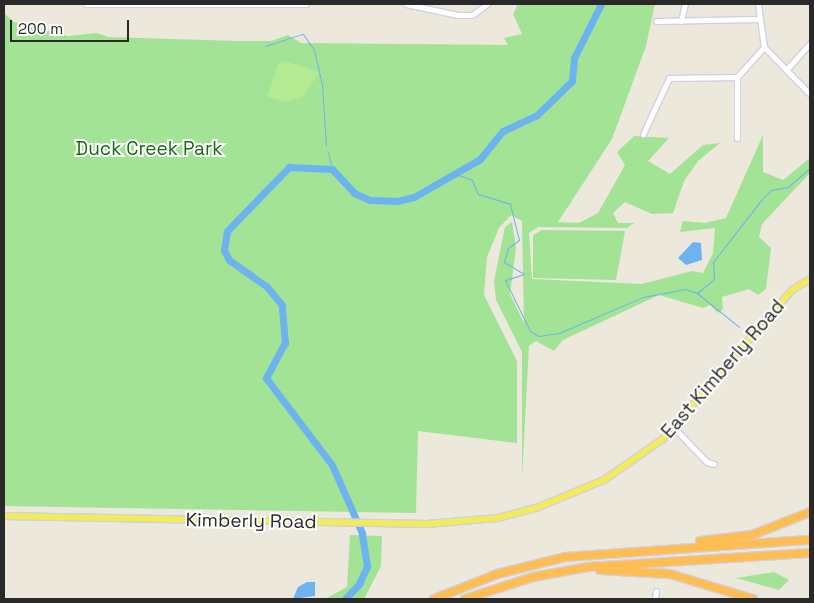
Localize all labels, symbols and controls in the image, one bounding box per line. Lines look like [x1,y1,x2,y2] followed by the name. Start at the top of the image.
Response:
[12,10,131,42] scale bar
[18,19,63,38] text: 200 m
[76,138,222,160] park label: Duck Creek Park
[657,295,789,443] street label: East Kimberly Road
[185,508,317,534] street label: Kimberly Road

